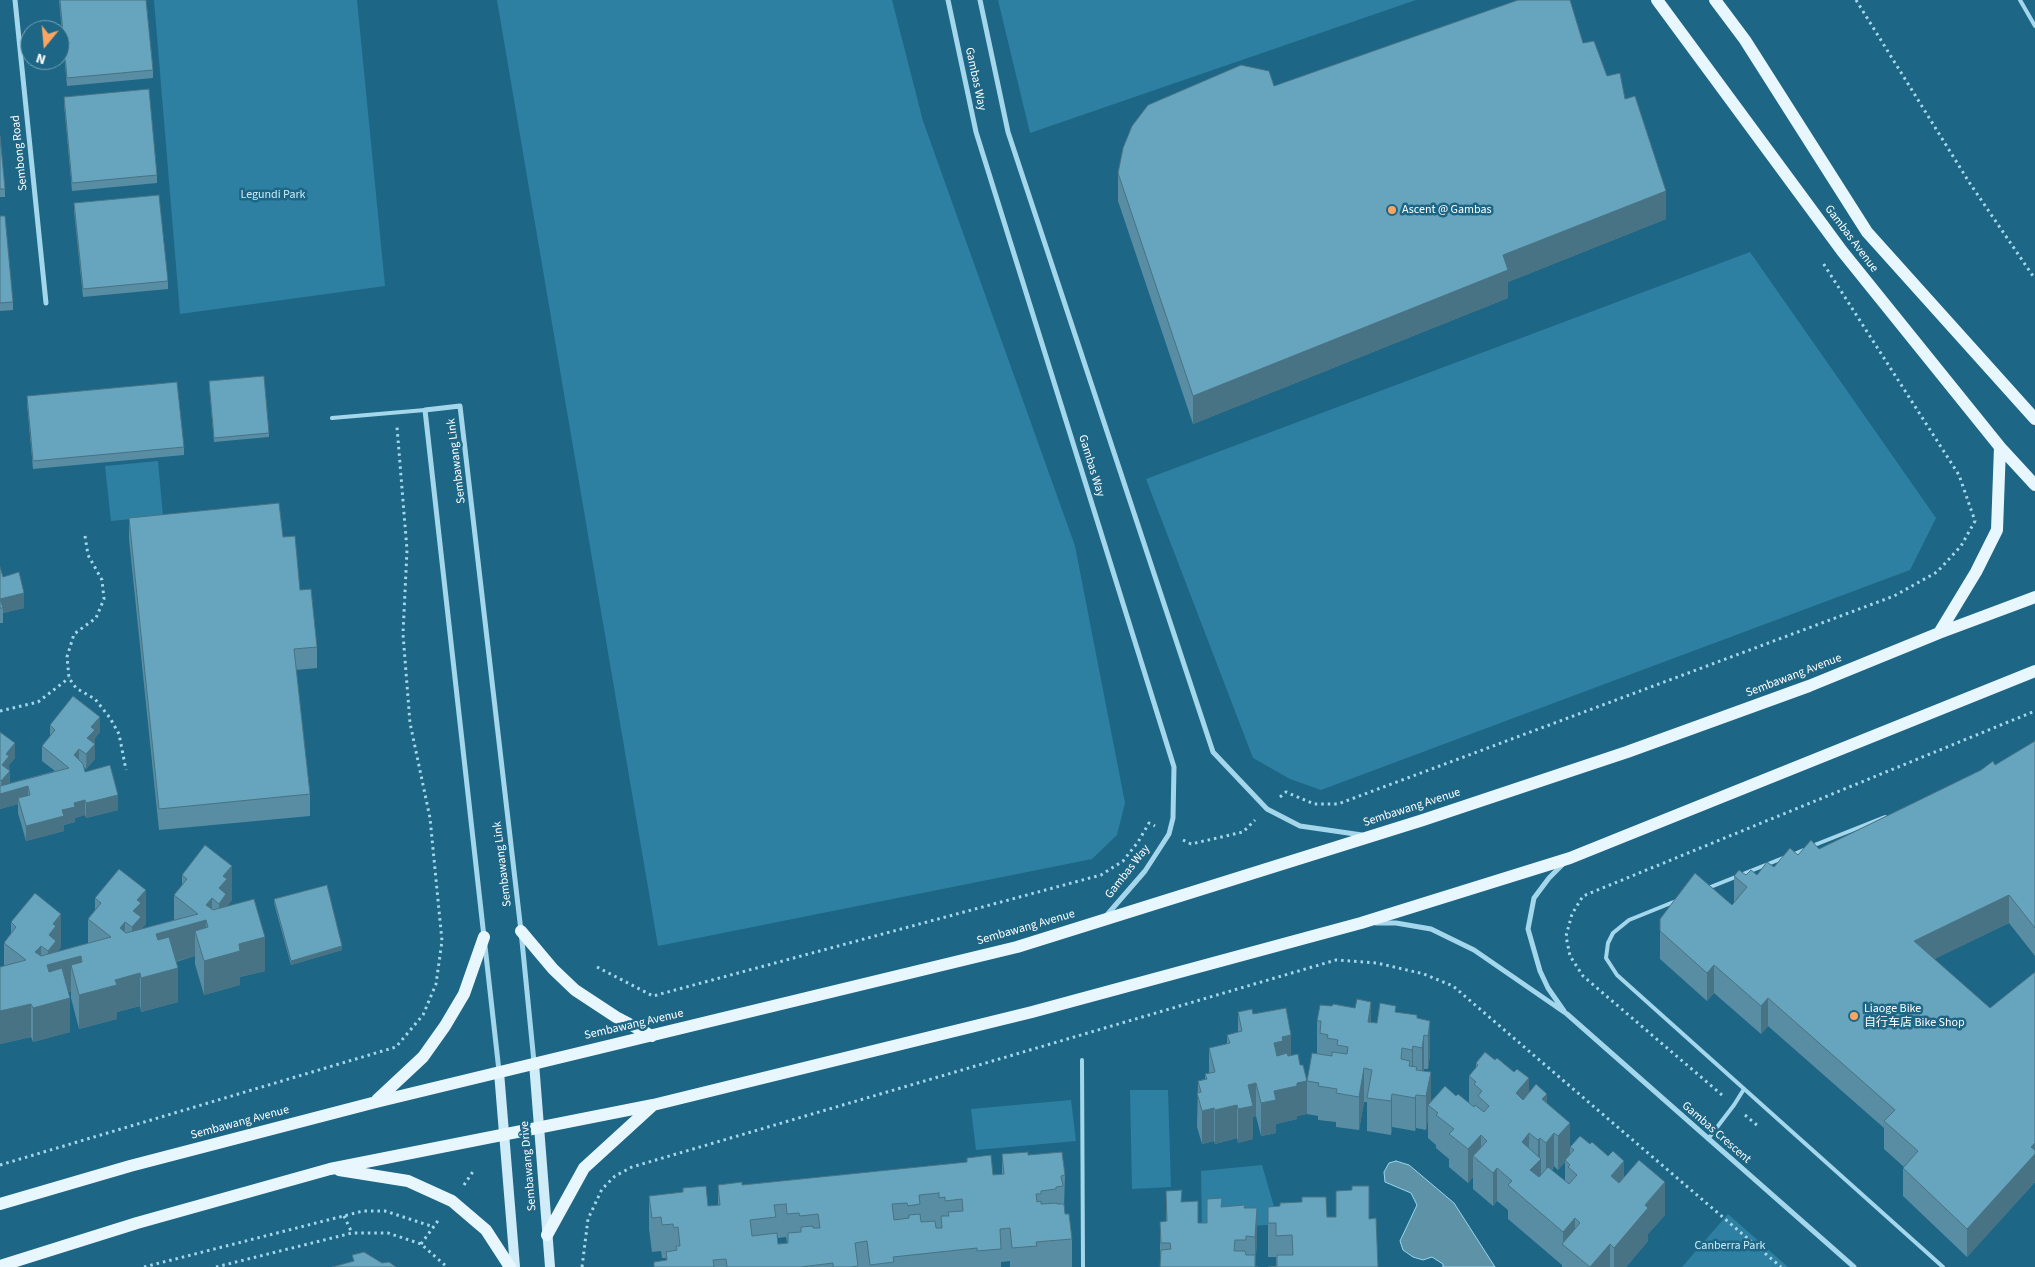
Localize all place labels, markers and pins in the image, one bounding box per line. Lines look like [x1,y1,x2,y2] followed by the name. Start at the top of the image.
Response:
[1402,203,1492,217] place label: Ascent @ Gambas
[1386,204,1398,216] marker: Ascent @ Gambas
[1864,1002,1965,1030] place label: Liaoge Bike 自行车店 Bike Shop
[1848,1010,1860,1022] marker: Liaoge Bike 自行车店 Bike Shop

